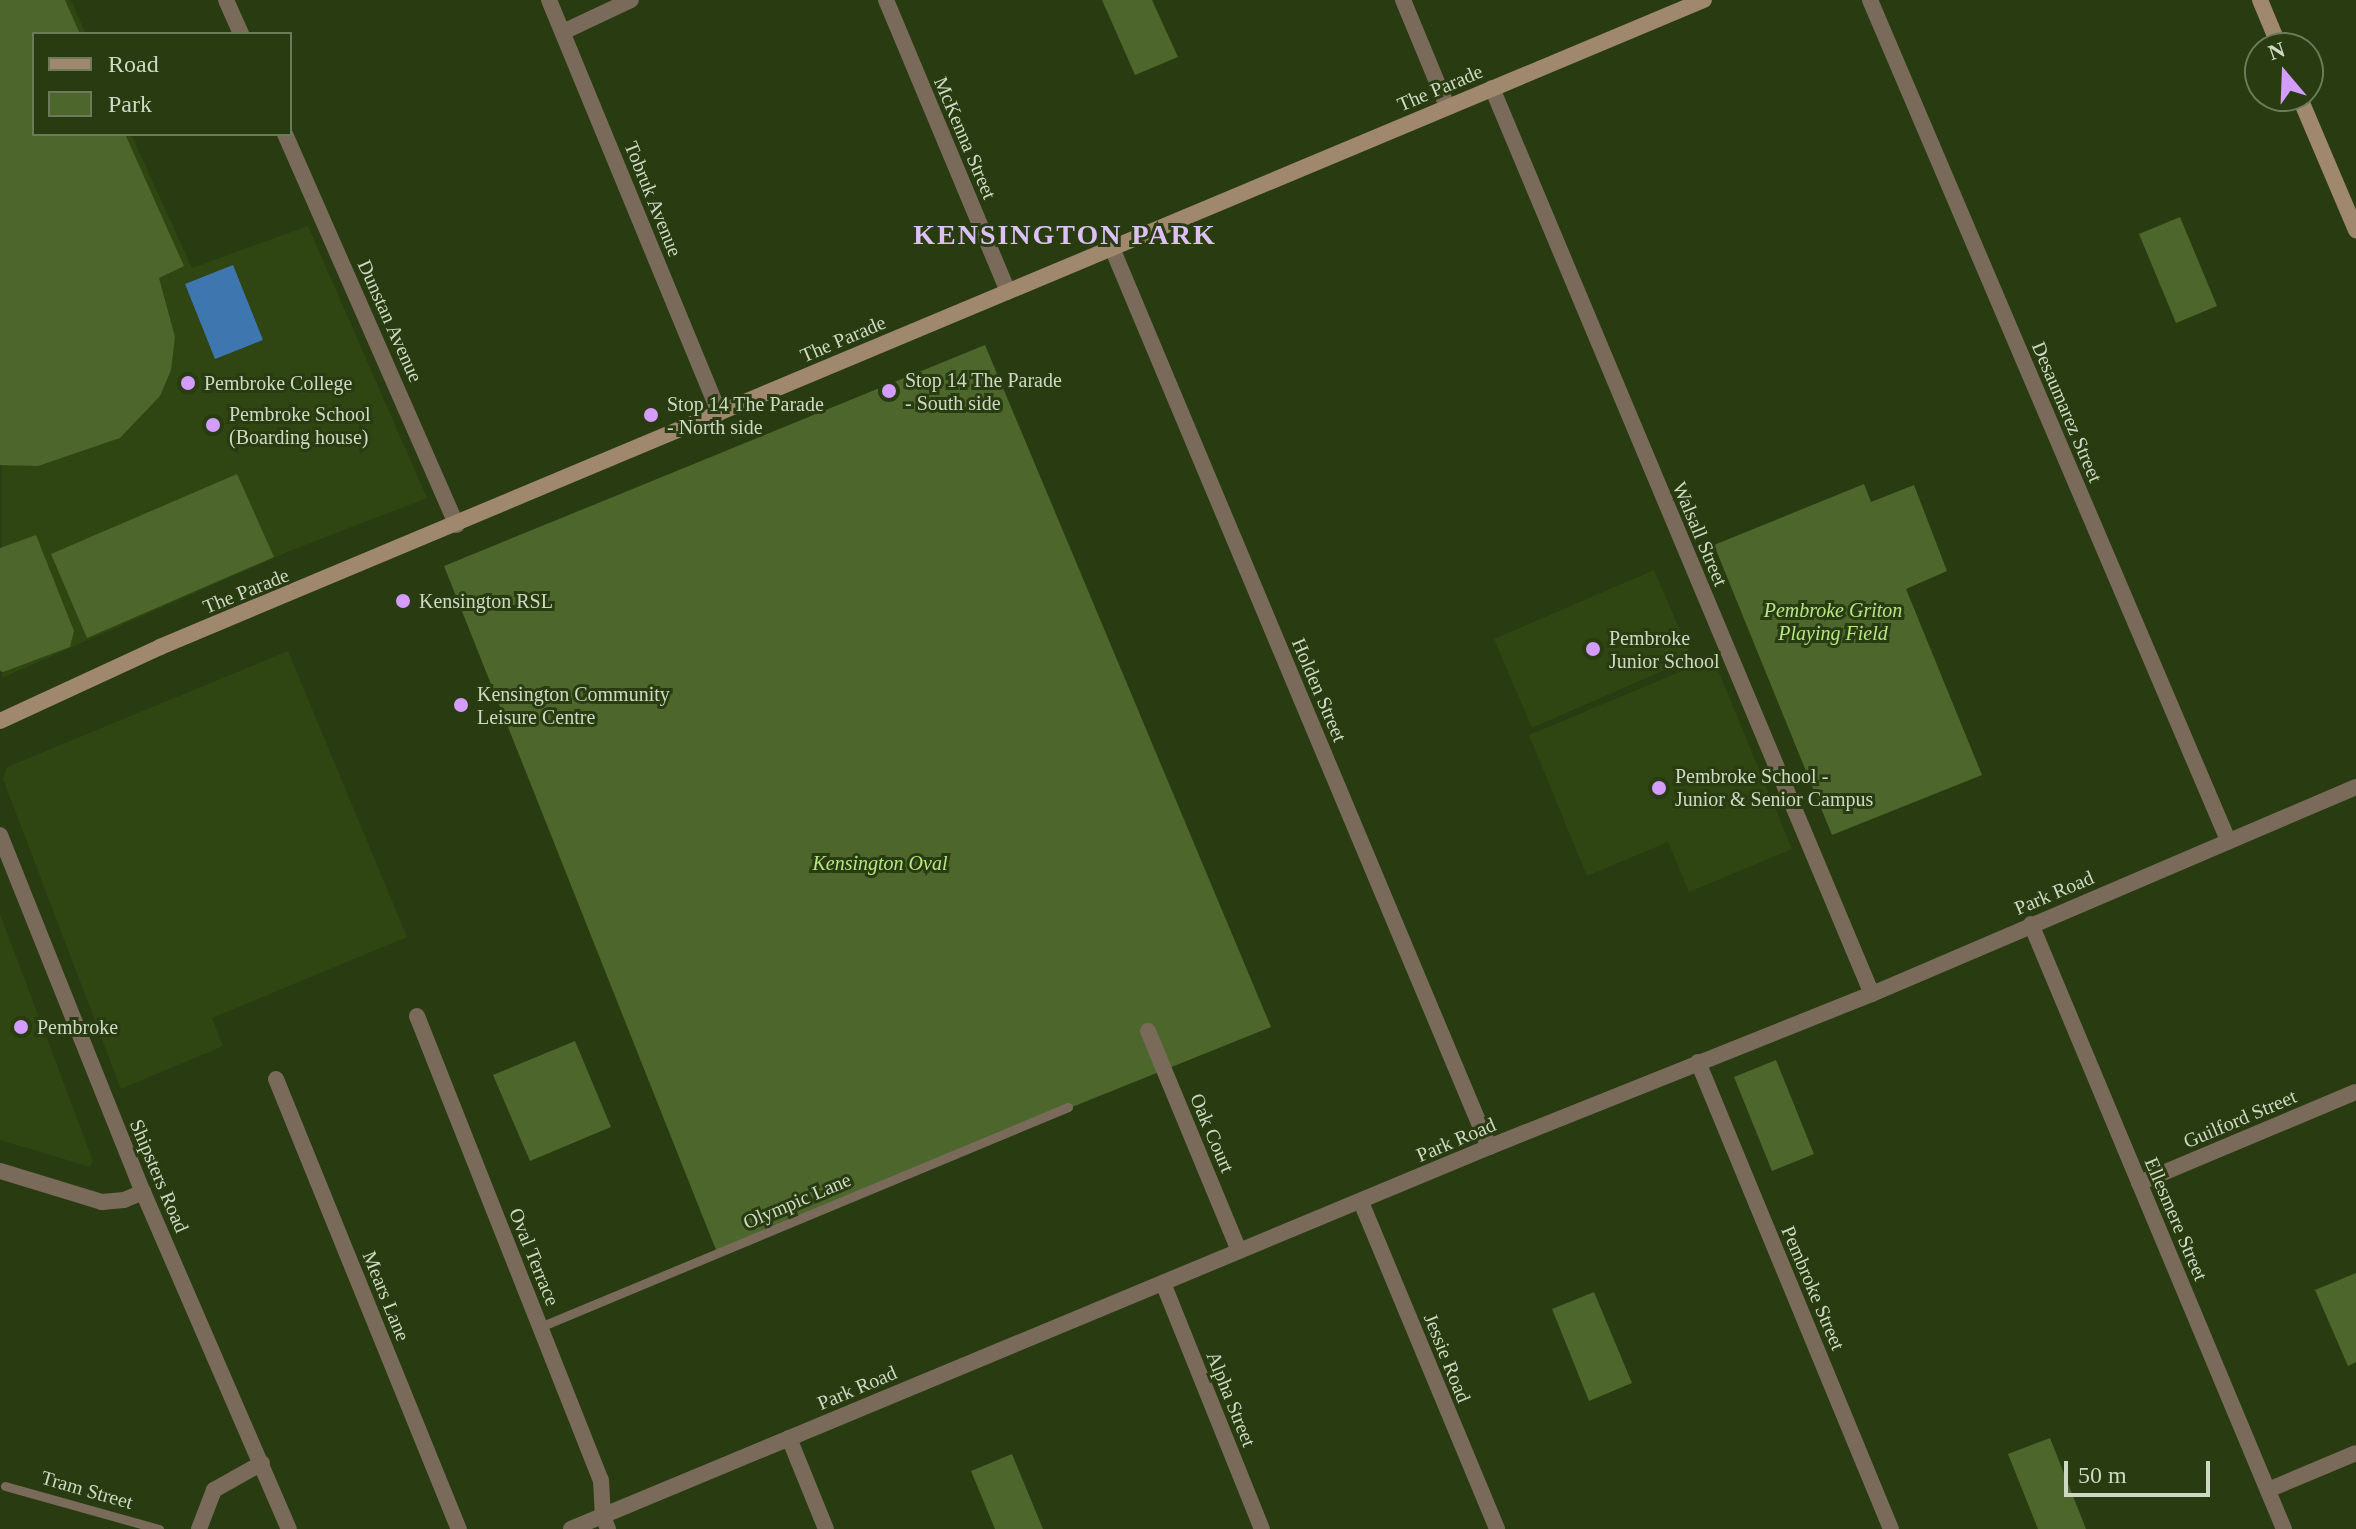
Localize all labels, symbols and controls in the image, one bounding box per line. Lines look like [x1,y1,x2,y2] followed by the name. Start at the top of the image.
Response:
[32,32,292,136] legend
[2244,32,2324,112] north arrow
[2265,36,2288,65] text: N
[108,51,159,77] text: Road
[1394,59,1486,117] street label: The Parade
[928,73,1002,203] street label: McKenna Street
[108,91,152,117] text: Park
[619,137,687,261] street label: Tobruk Avenue
[913,218,1217,252] district label: KENSINGTON PARK
[352,256,428,386] street label: Dunstan Avenue
[797,310,889,368] street label: The Parade
[2027,338,2107,486] street label: Desaumarez Street
[905,368,1062,415] place label: Stop 14 The Parade - South side
[204,371,352,395] place label: Pembroke College
[179,374,197,392] marker: Pembroke College
[880,382,898,400] marker: Stop 14 The Parade - South side
[667,392,824,439] place label: Stop 14 The Parade - North side
[229,402,371,449] place label: Pembroke School (Boarding house)
[642,406,660,424] marker: Stop 14 The Parade - North side
[204,416,222,434] marker: Pembroke School (Boarding house)
[1667,478,1733,590] street label: Walsall Street
[200,563,292,619] street label: The Parade
[419,589,553,613] place label: Kensington RSL
[394,592,412,610] marker: Kensington RSL
[1764,599,1902,646] park label: Pembroke Griton Playing Field
[1609,626,1720,673] place label: Pembroke Junior School
[1286,634,1352,746] street label: Holden Street
[1584,640,1602,658] marker: Pembroke Junior School
[477,682,670,729] place label: Kensington Community Leisure Centre
[452,696,470,714] marker: Kensington Community Leisure Centre
[1675,764,1873,811] place label: Pembroke School - Junior & Senior Campus
[1650,779,1668,797] marker: Pembroke School - Junior & Senior Campus
[813,851,947,875] park label: Kensington Oval
[2011,866,2097,920] street label: Park Road
[37,1015,118,1039] place label: Pembroke
[12,1018,30,1036] marker: Pembroke
[2180,1084,2300,1154] street label: Guilford Street
[1185,1090,1239,1176] street label: Oak Court
[1413,1113,1499,1167] street label: Park Road
[124,1116,194,1236] street label: Shipsters Road
[2139,1154,2213,1284] street label: Ellesmere Street
[739,1167,855,1235] street label: Olympic Lane
[503,1205,565,1309] street label: Oval Terrace
[1776,1222,1850,1354] street label: Pembroke Street
[357,1247,415,1345] street label: Mears Lane
[1418,1310,1476,1406] street label: Jessie Road
[1201,1348,1261,1450] street label: Alpha Street
[814,1361,900,1415] street label: Park Road
[2068,1445,2214,1495] scale bar
[2078,1462,2127,1488] text: 50 m
[38,1465,136,1515] street label: Tram Street

